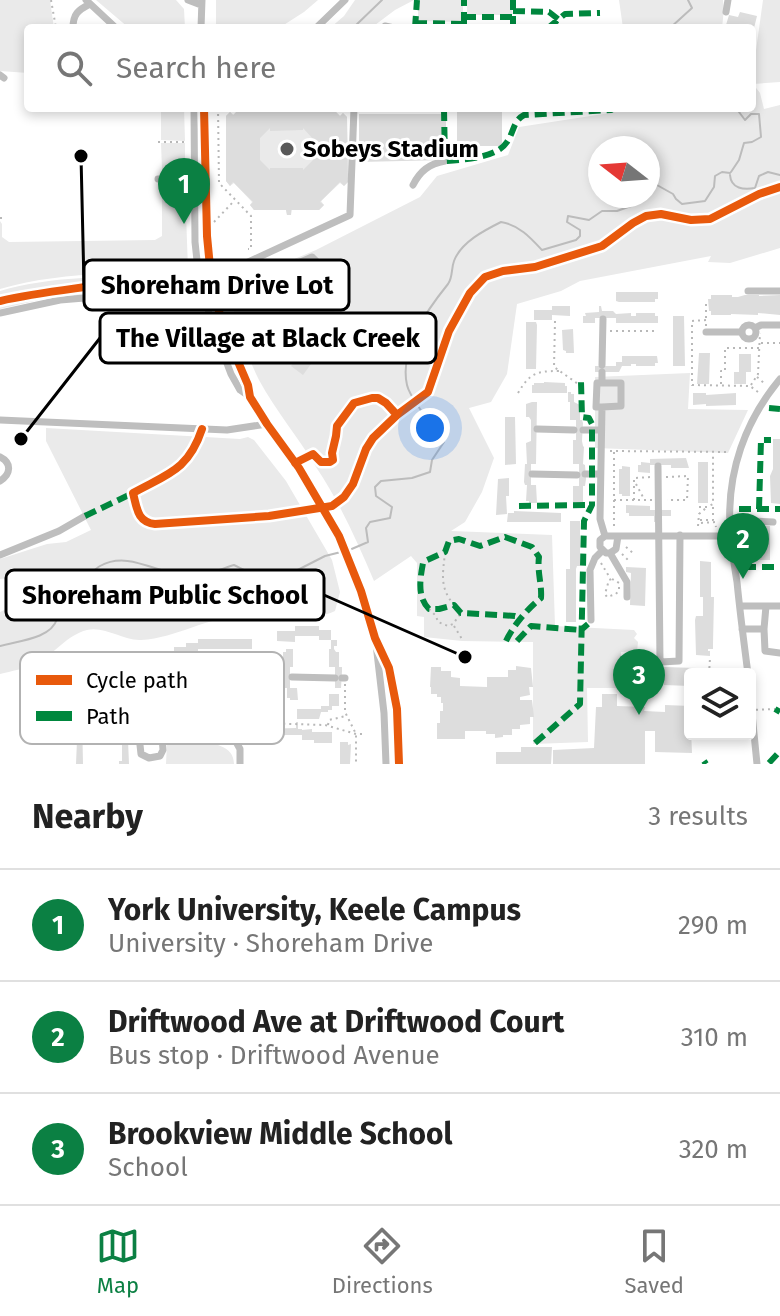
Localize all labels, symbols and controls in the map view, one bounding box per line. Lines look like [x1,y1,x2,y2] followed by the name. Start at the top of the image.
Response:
[24,24,756,112] search box
[52,46,96,90] icon: search
[116,50,276,86] text: Search here
[303,135,479,163] place label: Sobeys Stadium
[588,136,660,208] north arrow
[278,140,296,158] marker: Sobeys Stadium
[158,158,210,224] pin: 1
[84,260,349,310] callout: Shoreham Drive Lot
[101,270,334,301] text: Shoreham Drive Lot
[100,313,436,363] callout: The Village at Black Creek
[116,323,421,354] text: The Village at Black Creek
[410,408,450,448] your location
[717,513,769,579] pin: 2
[6,570,324,620] callout: Shoreham Public School
[22,580,308,611] text: Shoreham Public School
[613,649,665,715] pin: 3
[20,652,284,744] legend
[86,667,188,694] text: Cycle path
[684,668,756,740] map controls
[684,668,756,740] button: layers
[86,703,130,730] text: Path
[32,796,143,837] text: Nearby
[648,801,748,832] text: 3 results
[108,892,521,928] text: York University, Keele Campus
[52,910,64,941] text: 1
[678,910,748,941] text: 290 m
[108,928,433,959] text: University · Shoreham Drive
[108,1004,564,1040] text: Driftwood Ave at Driftwood Court
[51,1022,65,1053] text: 2
[681,1022,748,1053] text: 310 m
[108,1040,440,1071] text: Bus stop · Driftwood Avenue
[108,1116,453,1152] text: Brookview Middle School
[51,1134,65,1165] text: 3
[679,1134,748,1165] text: 320 m
[108,1152,188,1183] text: School
[96,1224,140,1299] tab: Map
[332,1224,433,1299] tab: Directions
[625,1224,684,1299] tab: Saved

